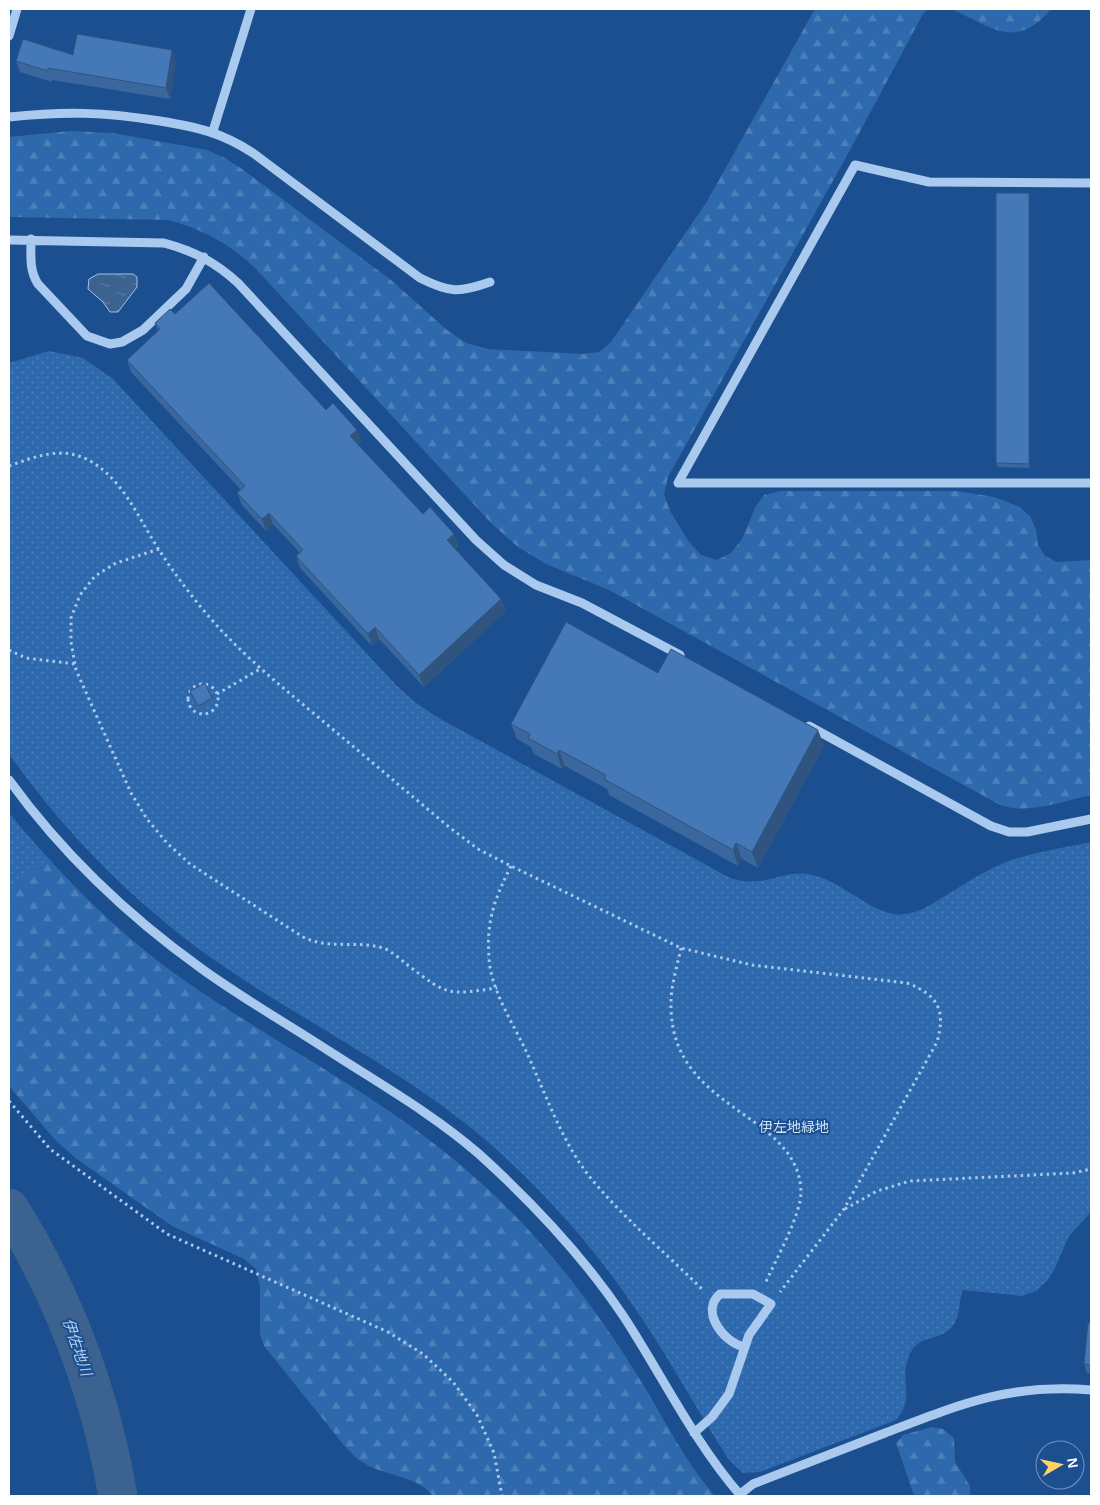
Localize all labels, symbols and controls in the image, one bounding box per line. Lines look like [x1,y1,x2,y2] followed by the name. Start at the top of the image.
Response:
[759,1119,829,1135] park label: 伊左地緑地
[60,1316,96,1380] water label: 伊佐地川
[1035,1440,1085,1490] north arrow
[1064,1457,1082,1469] text: N

